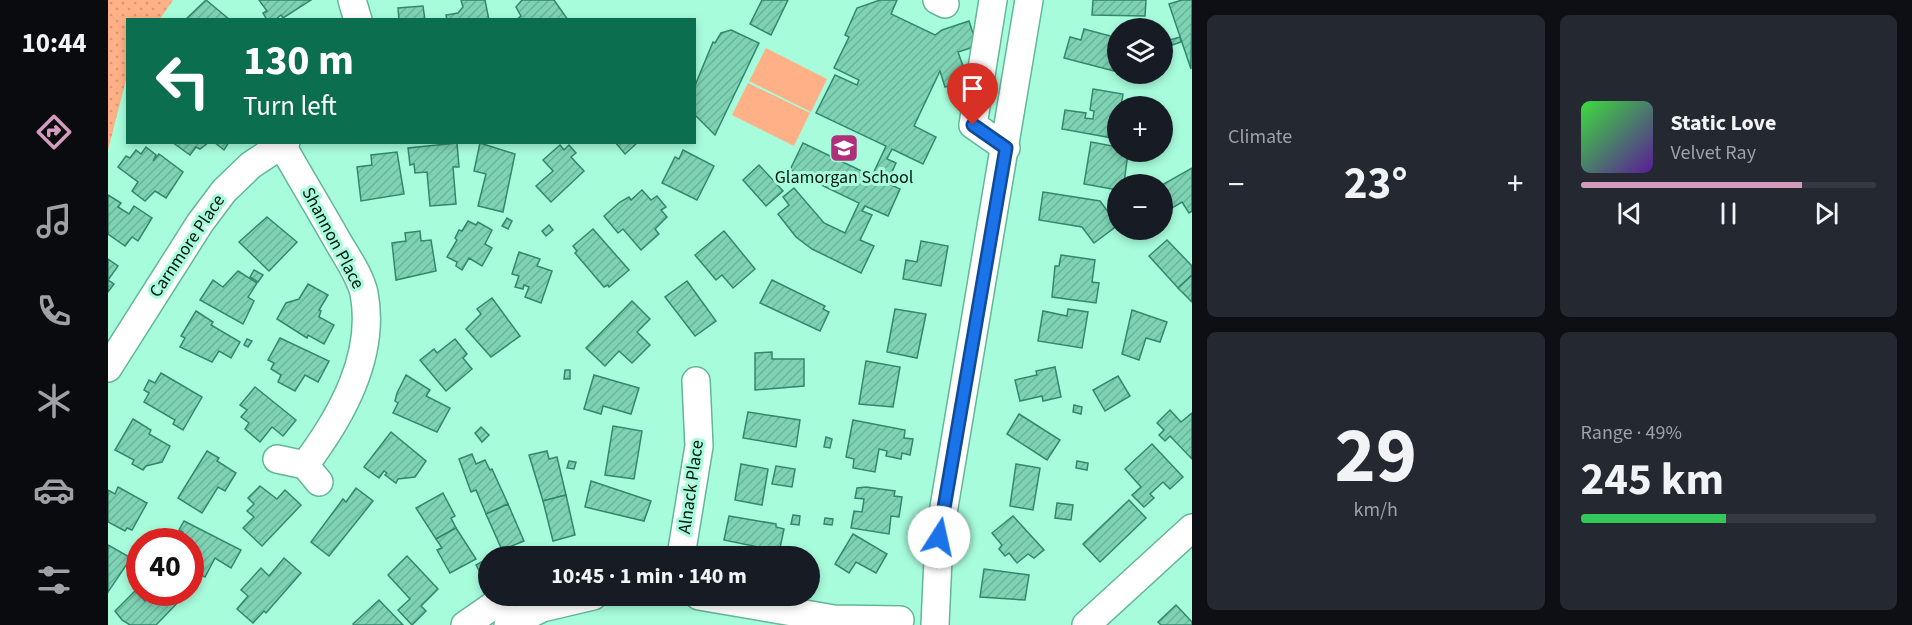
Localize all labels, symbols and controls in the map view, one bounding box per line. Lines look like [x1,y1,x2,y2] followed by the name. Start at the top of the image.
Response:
[1107,18,1173,240] map controls
[1107,18,1173,84] button: layers
[21,24,87,63] text: 10:44
[243,31,354,91] text: 130 m
[144,42,222,120] icon: left
[947,63,998,125] pin
[956,72,989,105] icon: arrive
[243,87,337,126] text: Turn left
[1107,96,1173,162] button: +
[1671,107,1776,139] text: Static Love
[33,111,75,153] icon: directions
[1228,123,1292,151] text: Climate
[828,132,860,164] school or university icon: Glamorgan School
[1671,139,1756,167] text: Velvet Ray
[1344,152,1408,216] text: 23°
[1228,161,1244,208] text: −
[1507,161,1523,208] text: +
[775,165,913,190] place label: Glamorgan School
[1107,174,1173,240] button: −
[296,183,370,293] street label: Shannon Place
[143,189,231,302] street label: Carnmore Place
[1613,197,1646,230] icon: previous
[1712,197,1745,230] icon: pause
[1810,197,1843,230] icon: next
[33,200,75,242] icon: music
[33,290,75,332] icon: phone
[33,380,75,422] icon: climate
[1335,401,1417,512] text: 29
[1581,419,1682,447] text: Range · 49%
[672,438,710,536] street label: Alnack Place
[1581,448,1724,512] text: 245 km
[33,469,75,511] icon: car
[1354,496,1398,524] text: km/h
[907,505,971,569] position arrow
[126,528,204,606] speed limit sign: 40
[33,559,75,601] icon: filters
[551,560,747,592] text: 10:45 · 1 min · 140 m

